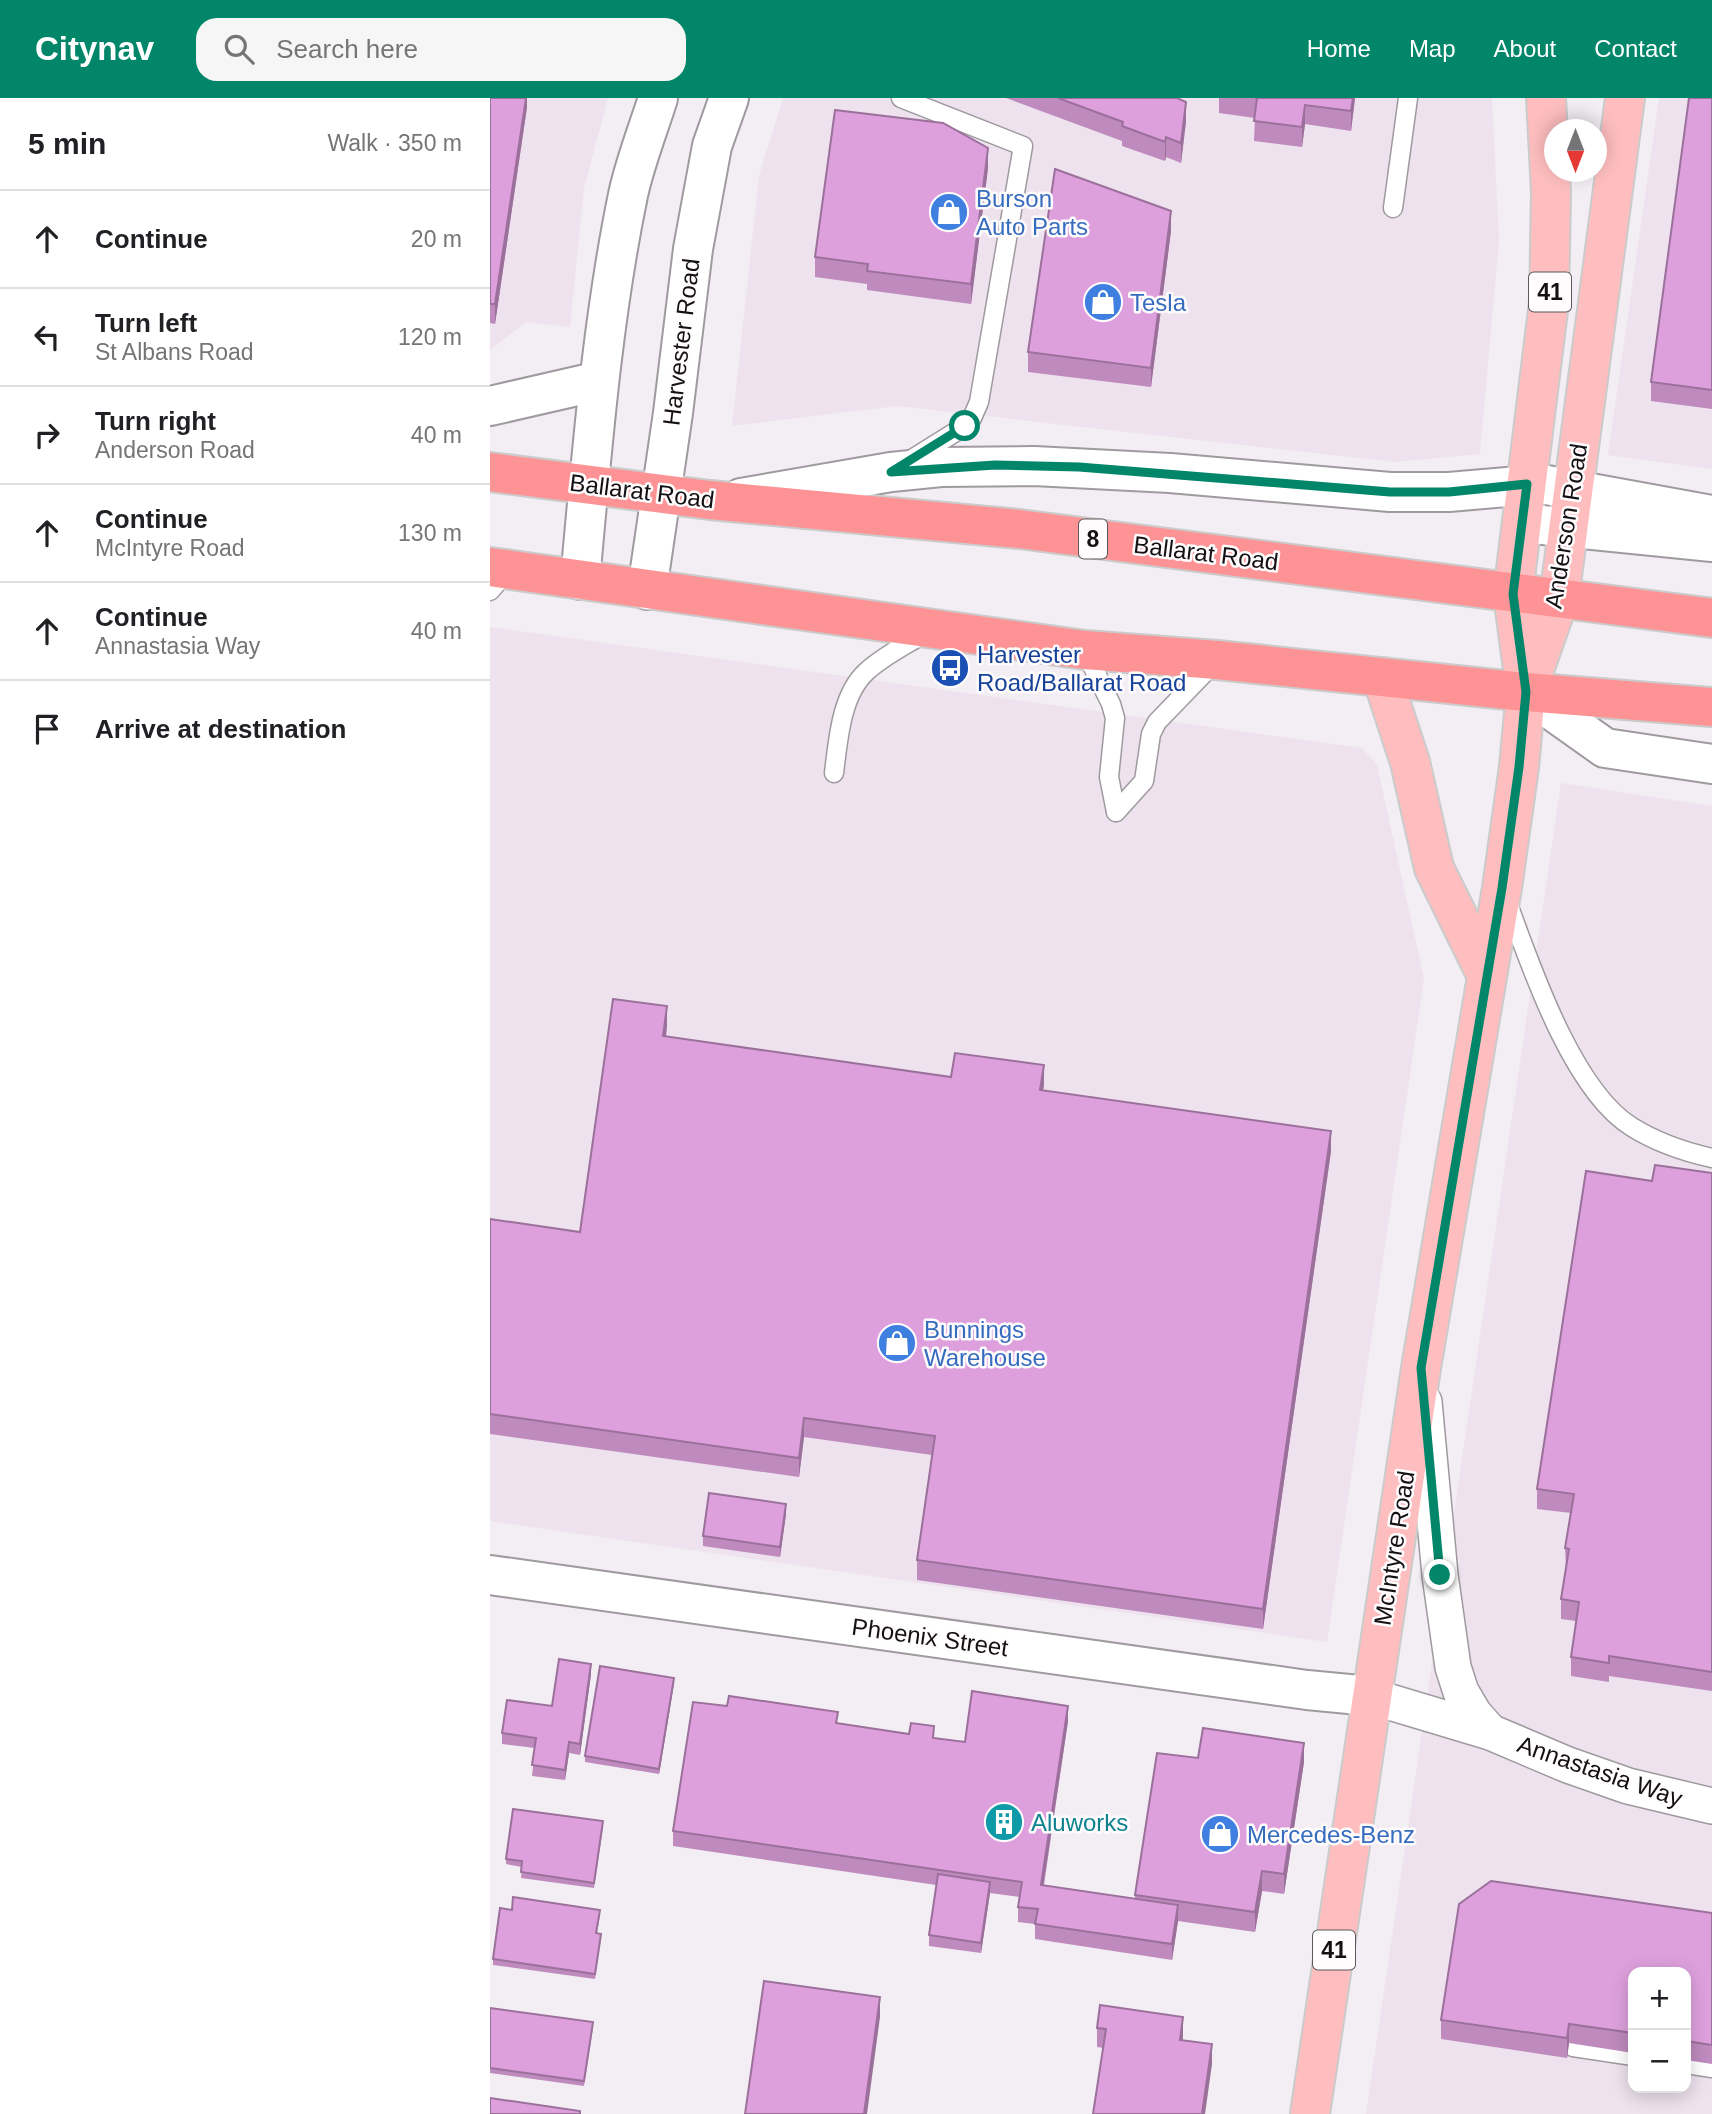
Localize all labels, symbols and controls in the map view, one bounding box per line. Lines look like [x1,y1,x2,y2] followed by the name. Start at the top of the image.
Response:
[196,18,686,81] search box
[35,30,154,67] text: Citynav
[220,30,258,68] icon: search
[276,34,418,64] text: Search here
[1307,35,1371,62] text: Home
[1409,35,1456,62] text: Map
[1494,35,1556,62] text: About
[1594,35,1677,62] text: Contact
[1544,119,1607,182] north arrow
[28,127,106,160] text: 5 min
[327,130,462,156] text: Walk · 350 m
[976,185,1088,240] place label: Burson Auto Parts
[928,191,970,233] shop icon: Burson Auto Parts
[28,220,66,258] icon: ahead
[95,224,208,254] text: Continue
[411,226,462,252] text: 20 m
[657,257,705,427] street label: Harvester Road
[1529,272,1571,312] road number: 41
[1082,281,1124,323] shop icon: Tesla
[1130,289,1187,316] place label: Tesla
[95,308,197,338] text: Turn left
[28,318,66,356] icon: left
[398,324,462,350] text: 120 m
[95,339,254,365] text: St Albans Road
[95,406,216,436] text: Turn right
[949,410,980,441] route start
[28,416,66,454] icon: right
[411,422,462,448] text: 40 m
[95,437,255,463] text: Anderson Road
[1540,442,1592,610] street label: Anderson Road
[568,469,716,513] street label: Ballarat Road
[95,504,208,534] text: Continue
[28,514,66,552] icon: ahead
[398,520,462,546] text: 130 m
[1079,520,1107,559] road number: 8
[1132,531,1280,575] street label: Ballarat Road
[95,535,245,561] text: McIntyre Road
[95,602,208,632] text: Continue
[28,612,66,650] icon: ahead
[411,618,462,644] text: 40 m
[95,633,260,659] text: Annastasia Way
[977,641,1186,696] place label: Harvester Road/Ballarat Road
[929,647,971,689] bus stop icon: Harvester Road/Ballarat Road
[28,710,66,748] icon: arrive
[95,714,346,744] text: Arrive at destination
[924,1316,1046,1371] place label: Bunnings Warehouse
[876,1322,918,1364] shop icon: Bunnings Warehouse
[1368,1469,1420,1627] street label: McIntyre Road
[1424,1559,1455,1590] route end
[850,1613,1010,1661] street label: Phoenix Street
[1514,1730,1686,1812] street label: Annastasia Way
[983,1801,1025,1843] building icon: Aluworks
[1031,1809,1128,1836] place label: Aluworks
[1199,1813,1241,1855] shop icon: Mercedes-Benz
[1247,1821,1415,1848] place label: Mercedes-Benz
[1313,1930,1355,1969] road number: 41
[1628,1967,1691,2093] map controls
[1628,1967,1691,2030] button: +
[1628,2030,1691,2093] button: −

